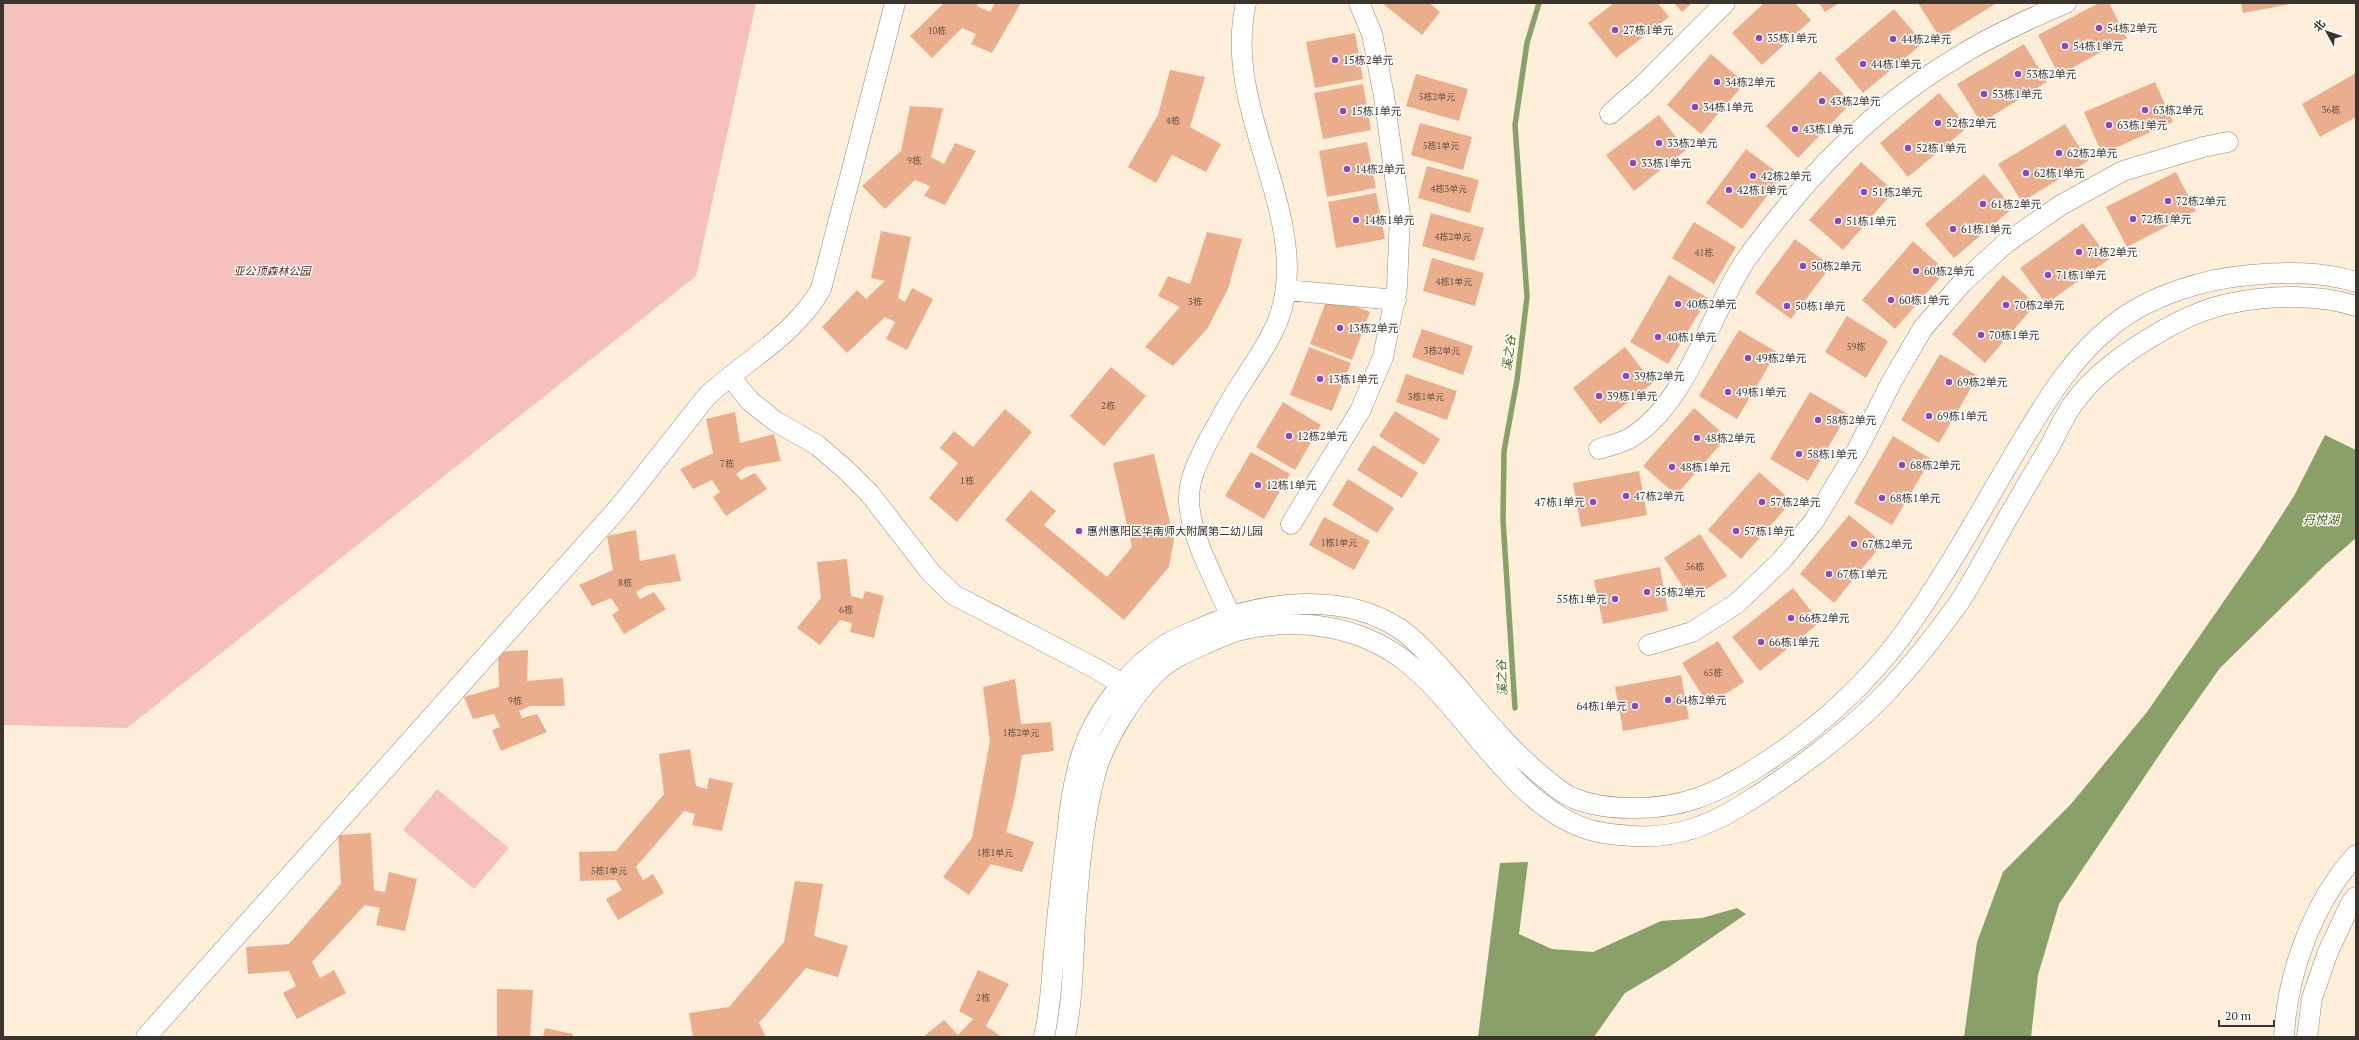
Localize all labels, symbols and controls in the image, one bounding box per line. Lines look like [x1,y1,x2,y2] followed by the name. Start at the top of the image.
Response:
[2307,12,2347,52] north arrow
[2310,17,2328,34] text: 北
[2107,21,2158,35] place label: 54栋2单元
[1623,23,1674,37] place label: 27栋1单元
[2094,23,2104,33] marker: 54栋2单元
[928,25,946,37] house number: 10栋
[1610,25,1620,35] marker: 27栋1单元
[1767,31,1818,45] place label: 35栋1单元
[1901,32,1952,46] place label: 44栋2单元
[1754,33,1764,43] marker: 35栋1单元
[1888,34,1898,44] marker: 44栋2单元
[2073,39,2124,53] place label: 54栋1单元
[2060,41,2070,51] marker: 54栋1单元
[1343,53,1394,67] place label: 15栋2单元
[1330,55,1340,65] marker: 15栋2单元
[1871,57,1922,71] place label: 44栋1单元
[1858,59,1868,69] marker: 44栋1单元
[2026,67,2077,81] place label: 53栋2单元
[2013,69,2023,79] marker: 53栋2单元
[1725,75,1776,89] place label: 34栋2单元
[1712,77,1722,87] marker: 34栋2单元
[1992,87,2043,101] place label: 53栋1单元
[1979,89,1989,99] marker: 53栋1单元
[1419,91,1455,103] house number: 5栋2单元
[1830,94,1881,108] place label: 43栋2单元
[1817,96,1827,106] marker: 43栋2单元
[1703,100,1754,114] place label: 34栋1单元
[1690,102,1700,112] marker: 34栋1单元
[2153,103,2204,117] place label: 63栋2单元
[1351,104,1402,118] place label: 15栋1单元
[2322,104,2340,116] house number: 36栋
[2140,105,2150,115] marker: 63栋2单元
[1338,106,1348,116] marker: 15栋1单元
[1166,115,1180,127] house number: 4栋
[1946,116,1997,130] place label: 52栋2单元
[1933,118,1943,128] marker: 52栋2单元
[2117,118,2168,132] place label: 63栋1单元
[2104,120,2114,130] marker: 63栋1单元
[1803,122,1854,136] place label: 43栋1单元
[1790,124,1800,134] marker: 43栋1单元
[1667,136,1718,150] place label: 33栋2单元
[1654,138,1664,148] marker: 33栋2单元
[1423,140,1459,152] house number: 5栋1单元
[1916,141,1967,155] place label: 52栋1单元
[1903,143,1913,153] marker: 52栋1单元
[2067,146,2118,160] place label: 62栋2单元
[2054,148,2064,158] marker: 62栋2单元
[907,155,921,167] house number: 9栋
[1641,156,1692,170] place label: 33栋1单元
[1628,158,1638,168] marker: 33栋1单元
[1355,162,1406,176] place label: 14栋2单元
[1342,164,1352,174] marker: 14栋2单元
[2034,166,2085,180] place label: 62栋1单元
[2021,168,2031,178] marker: 62栋1单元
[1761,169,1812,183] place label: 42栋2单元
[1748,171,1758,181] marker: 42栋2单元
[1431,183,1467,195] house number: 4栋3单元
[1737,183,1788,197] place label: 42栋1单元
[1724,185,1734,195] marker: 42栋1单元
[1872,185,1923,199] place label: 51栋2单元
[1859,187,1869,197] marker: 51栋2单元
[2176,194,2227,208] place label: 72栋2单元
[2163,196,2173,206] marker: 72栋2单元
[1991,197,2042,211] place label: 61栋2单元
[1978,199,1988,209] marker: 61栋2单元
[2141,212,2192,226] place label: 72栋1单元
[1364,213,1415,227] place label: 14栋1单元
[1846,214,1897,228] place label: 51栋1单元
[2128,214,2138,224] marker: 72栋1单元
[1351,215,1361,225] marker: 14栋1单元
[1833,216,1843,226] marker: 51栋1单元
[1961,222,2012,236] place label: 61栋1单元
[1948,224,1958,234] marker: 61栋1单元
[1435,231,1471,243] house number: 4栋2单元
[2087,245,2138,259] place label: 71栋2单元
[1695,247,1713,259] house number: 41栋
[2074,247,2084,257] marker: 71栋2单元
[1811,259,1862,273] place label: 50栋2单元
[1798,261,1808,271] marker: 50栋2单元
[234,264,312,278] park label: 亚公顶森林公园
[1924,264,1975,278] place label: 60栋2单元
[1911,266,1921,276] marker: 60栋2单元
[2056,268,2107,282] place label: 71栋1单元
[2043,270,2053,280] marker: 71栋1单元
[1436,276,1472,288] house number: 4栋1单元
[1899,293,1950,307] place label: 60栋1单元
[1886,295,1896,305] marker: 60栋1单元
[1188,296,1202,308] house number: 3栋
[1686,297,1737,311] place label: 40栋2单元
[2014,298,2065,312] place label: 70栋2单元
[1673,299,1683,309] marker: 40栋2单元
[1795,299,1846,313] place label: 50栋1单元
[2001,300,2011,310] marker: 70栋2单元
[1782,301,1792,311] marker: 50栋1单元
[1348,321,1399,335] place label: 13栋2单元
[1335,323,1345,333] marker: 13栋2单元
[1989,328,2040,342] place label: 70栋1单元
[1666,330,1717,344] place label: 40栋1单元
[1976,330,1986,340] marker: 70栋1单元
[1653,332,1663,342] marker: 40栋1单元
[1499,333,1518,372] water label: 溪之谷
[1847,341,1865,353] house number: 59栋
[1424,345,1460,357] house number: 3栋2单元
[1756,351,1807,365] place label: 49栋2单元
[1743,353,1753,363] marker: 49栋2单元
[1634,369,1685,383] place label: 39栋2单元
[1621,371,1631,381] marker: 39栋2单元
[1328,372,1379,386] place label: 13栋1单元
[1315,374,1325,384] marker: 13栋1单元
[1957,375,2008,389] place label: 69栋2单元
[1944,377,1954,387] marker: 69栋2单元
[1736,385,1787,399] place label: 49栋1单元
[1723,387,1733,397] marker: 49栋1单元
[1607,389,1658,403] place label: 39栋1单元
[1408,391,1444,403] house number: 3栋1单元
[1594,391,1604,401] marker: 39栋1单元
[1101,400,1115,412] house number: 2栋
[1937,409,1988,423] place label: 69栋1单元
[1924,411,1934,421] marker: 69栋1单元
[1826,413,1877,427] place label: 58栋2单元
[1813,415,1823,425] marker: 58栋2单元
[1297,429,1348,443] place label: 12栋2单元
[1284,431,1294,441] marker: 12栋2单元
[1705,431,1756,445] place label: 48栋2单元
[1692,433,1702,443] marker: 48栋2单元
[1807,447,1858,461] place label: 58栋1单元
[1794,449,1804,459] marker: 58栋1单元
[720,458,734,470] house number: 7栋
[1910,458,1961,472] place label: 68栋2单元
[1680,460,1731,474] place label: 48栋1单元
[1897,460,1907,470] marker: 68栋2单元
[1667,462,1677,472] marker: 48栋1单元
[960,475,974,487] house number: 1栋
[1266,478,1317,492] place label: 12栋1单元
[1253,480,1263,490] marker: 12栋1单元
[1634,489,1685,503] place label: 47栋2单元
[1621,491,1631,501] marker: 47栋2单元
[1890,491,1941,505] place label: 68栋1单元
[1877,493,1887,503] marker: 68栋1单元
[1534,495,1585,509] place label: 47栋1单元
[1770,495,1821,509] place label: 57栋2单元
[1588,497,1598,507] marker: 47栋1单元
[1757,497,1767,507] marker: 57栋2单元
[2303,512,2341,527] water label: 丹悦湖
[1087,524,1263,538] place label: 惠州惠阳区华南师大附属第二幼儿园
[1744,524,1795,538] place label: 57栋1单元
[1074,526,1084,536] marker: 惠州惠阳区华南师大附属第二幼儿园
[1731,526,1741,536] marker: 57栋1单元
[1321,537,1357,549] house number: 1栋1单元
[1862,537,1913,551] place label: 67栋2单元
[1849,539,1859,549] marker: 67栋2单元
[1686,561,1704,573] house number: 56栋
[1837,567,1888,581] place label: 67栋1单元
[1824,569,1834,579] marker: 67栋1单元
[618,577,632,589] house number: 8栋
[1655,585,1706,599] place label: 55栋2单元
[1642,587,1652,597] marker: 55栋2单元
[1556,592,1607,606] place label: 55栋1单元
[1610,594,1620,604] marker: 55栋1单元
[839,604,853,616] house number: 6栋
[1799,611,1850,625] place label: 66栋2单元
[1786,613,1796,623] marker: 66栋2单元
[1769,635,1820,649] place label: 66栋1单元
[1756,637,1766,647] marker: 66栋1单元
[1493,659,1510,696] water label: 溪之谷
[1704,667,1722,679] house number: 65栋
[1676,693,1727,707] place label: 64栋2单元
[508,695,522,707] house number: 9栋
[1663,695,1673,705] marker: 64栋2单元
[1576,699,1627,713] place label: 64栋1单元
[1630,701,1640,711] marker: 64栋1单元
[1003,727,1039,739] house number: 1栋2单元
[977,847,1013,859] house number: 1栋1单元
[591,865,627,877] house number: 5栋1单元
[976,992,990,1004] house number: 2栋
[2219,1002,2274,1028] scale bar
[2225,1008,2252,1023] text: 20 m

